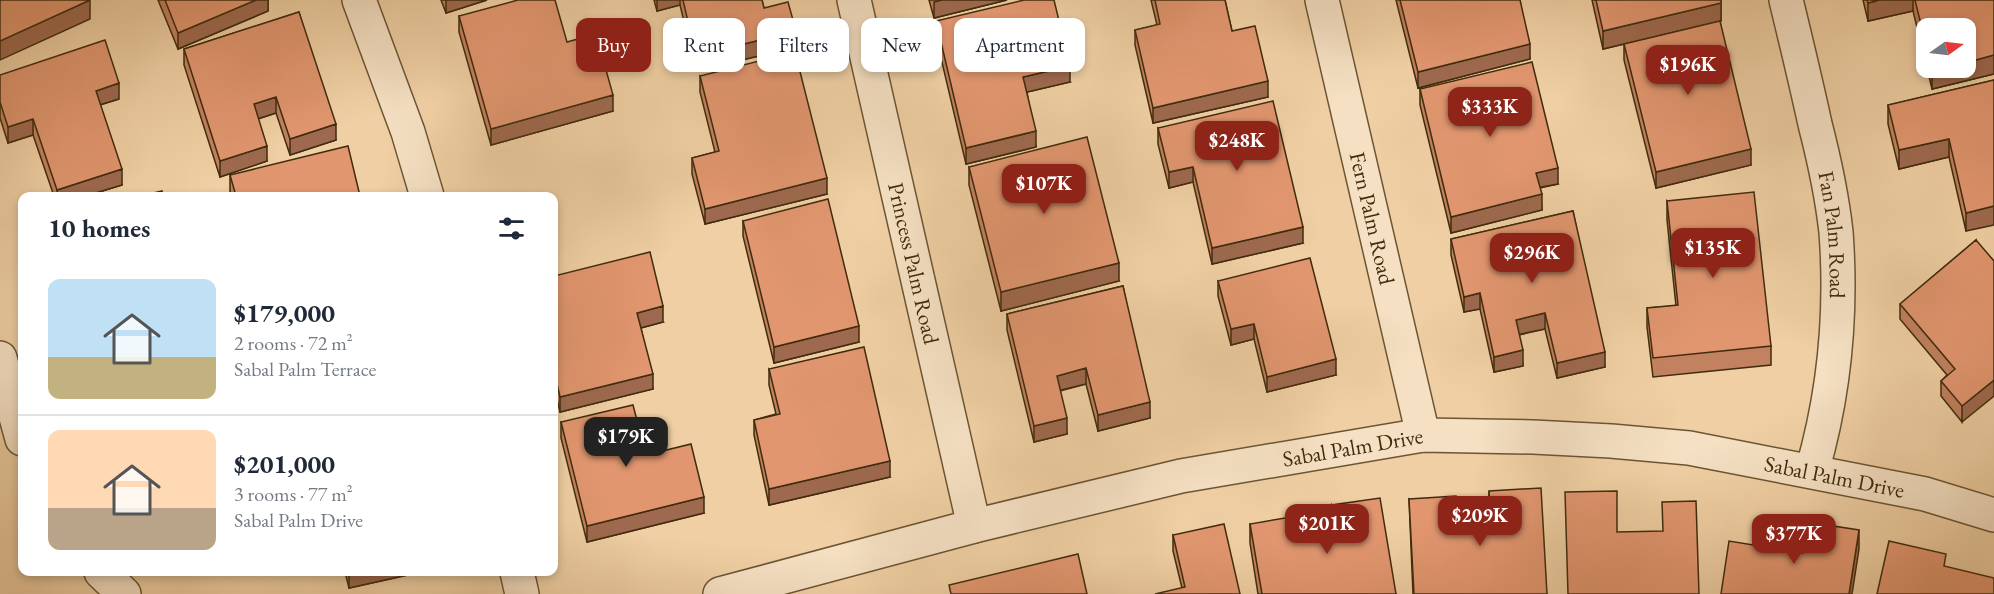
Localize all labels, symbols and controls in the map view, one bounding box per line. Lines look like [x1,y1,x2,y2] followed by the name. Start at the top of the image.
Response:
[576,18,651,72] chip: Buy
[663,18,745,72] chip: Rent
[757,18,849,72] chip: Filters
[861,18,942,72] chip: New
[954,18,1085,72] chip: Apartment
[1916,18,1976,78] north arrow
[1916,18,1976,78] map controls
[1646,45,1730,96] pin: $196K
[1660,51,1716,77] text: $196K
[1448,87,1532,138] pin: $333K
[1462,93,1518,119] text: $333K
[1195,121,1279,172] pin: $248K
[1209,127,1265,153] text: $248K
[1343,149,1402,288] street label: Fern Palm Road
[1002,164,1086,215] pin: $107K
[1812,168,1853,300] street label: Fan Palm Road
[1016,170,1072,196] text: $107K
[882,180,947,348] street label: Princess Palm Road
[48,211,150,245] text: 10 homes
[495,212,528,245] icon: filters
[1671,228,1755,279] pin: $135K
[1490,233,1574,284] pin: $296K
[1685,234,1741,260] text: $135K
[1504,239,1560,265] text: $296K
[234,296,335,330] text: $179,000
[96,303,168,375] icon: home
[234,330,353,356] text: 2 rooms · 72 m²
[234,356,376,382] text: Sabal Palm Terrace
[584,417,668,468] pin: $179K
[1280,421,1426,473] street label: Sabal Palm Drive
[598,423,654,449] text: $179K
[234,447,335,481] text: $201,000
[1762,449,1907,504] street label: Sabal Palm Drive
[96,454,168,526] icon: home
[234,481,353,507] text: 3 rooms · 77 m²
[1438,496,1522,547] pin: $209K
[1452,502,1508,528] text: $209K
[1285,504,1369,555] pin: $201K
[234,507,363,533] text: Sabal Palm Drive
[1299,510,1355,536] text: $201K
[1752,514,1836,565] pin: $377K
[1766,520,1822,546] text: $377K

